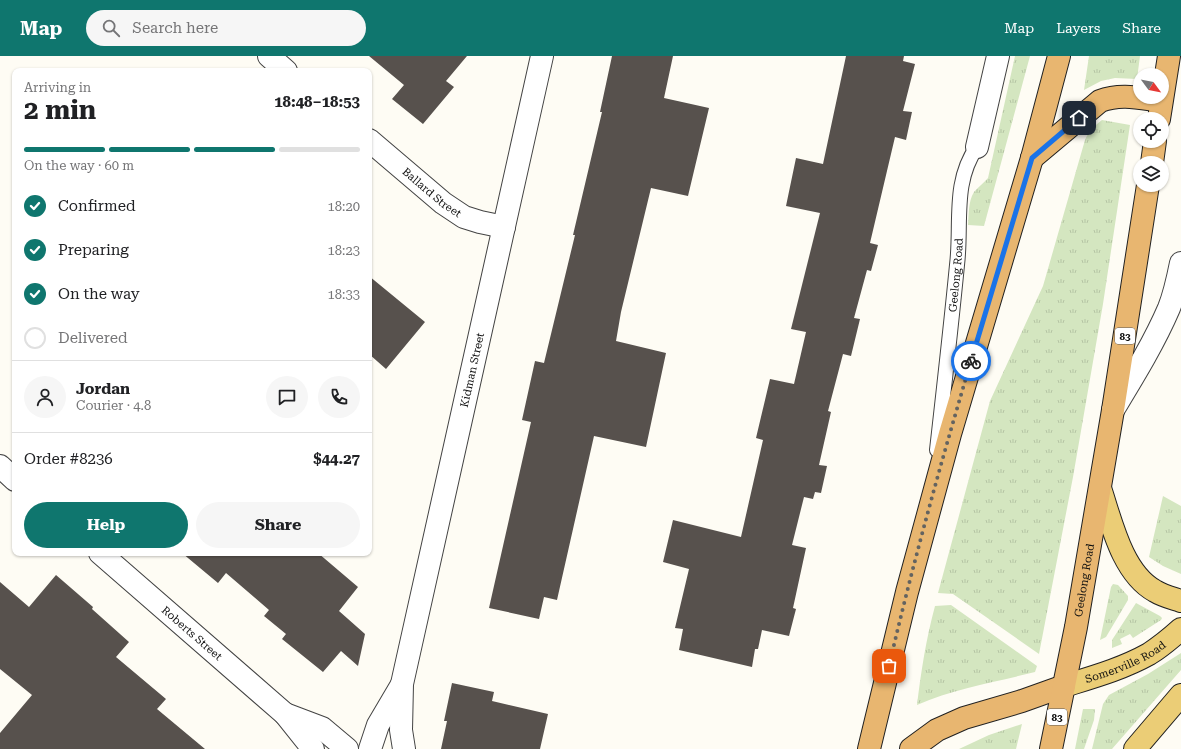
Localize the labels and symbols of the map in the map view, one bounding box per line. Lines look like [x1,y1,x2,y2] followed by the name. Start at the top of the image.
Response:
[1133,68,1169,104] north arrow
[1062,101,1096,135] pin
[400,165,464,220] street label: Ballard Street
[946,238,966,313] street label: Geelong Road
[1115,328,1135,344] road number: 83
[458,331,487,409] street label: Kidman Street
[951,341,991,381] courier
[1072,543,1097,618] street label: Geelong Road
[159,604,225,663] street label: Roberts Street
[1084,638,1168,686] street label: Somerville Road
[872,649,906,683] pin
[1047,709,1067,725] road number: 83

